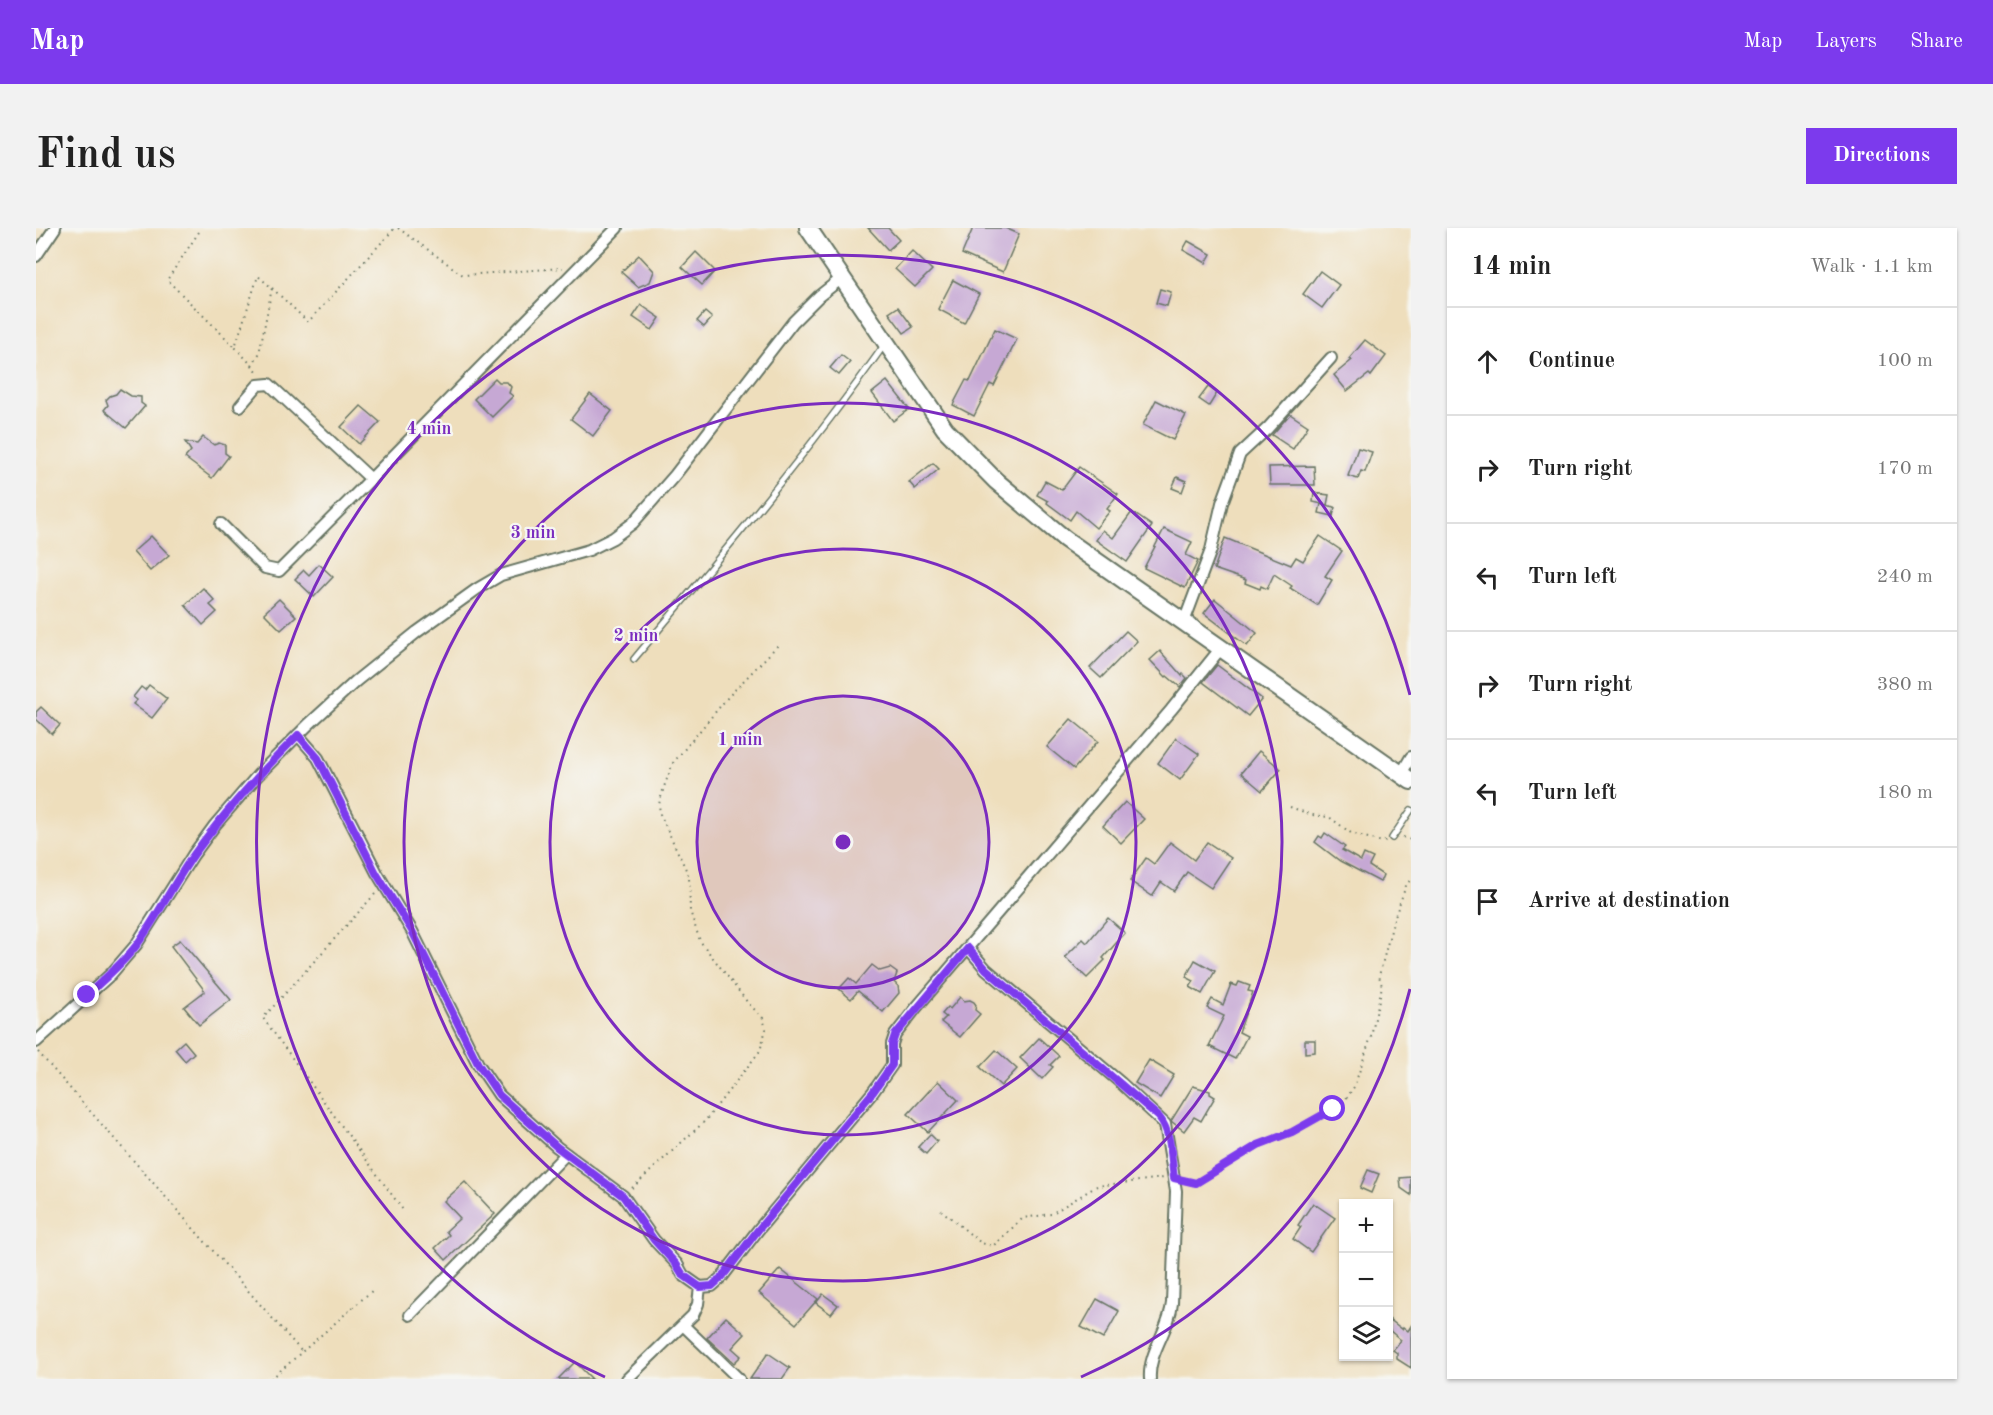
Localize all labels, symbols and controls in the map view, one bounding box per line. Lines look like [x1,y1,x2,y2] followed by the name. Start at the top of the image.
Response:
[30,28,84,56] text: Map
[1743,31,1782,52] text: Map
[1815,31,1877,52] text: Layers
[1910,31,1963,52] text: Share
[1806,128,1957,184] button: Directions
[36,135,175,177] text: Find us
[1471,254,1551,280] text: 14 min
[1810,257,1933,277] text: Walk · 1.1 km
[1471,345,1504,378] icon: ahead
[1528,350,1615,372] text: Continue
[1877,351,1933,371] text: 100 m
[406,420,452,438] text: 4 min
[1471,453,1504,486] icon: right
[1528,458,1632,480] text: Turn right
[1877,459,1933,479] text: 170 m
[510,524,556,542] text: 3 min
[1471,561,1504,594] icon: left
[1528,566,1617,588] text: Turn left
[1877,567,1933,587] text: 240 m
[613,627,659,645] text: 2 min
[1471,669,1504,702] icon: right
[1528,674,1632,696] text: Turn right
[1877,675,1933,695] text: 380 m
[717,731,763,749] text: 1 min
[1471,777,1504,810] icon: left
[1528,782,1617,804] text: Turn left
[1877,783,1933,803] text: 180 m
[833,832,853,852] centre of rings
[1471,885,1504,918] icon: arrive
[1528,890,1730,912] text: Arrive at destination
[73,981,99,1007] route end
[1319,1095,1345,1121] route start
[1339,1199,1393,1361] map controls
[1339,1199,1393,1253] button: +
[1339,1253,1393,1307] button: −
[1339,1307,1393,1361] button: layers

